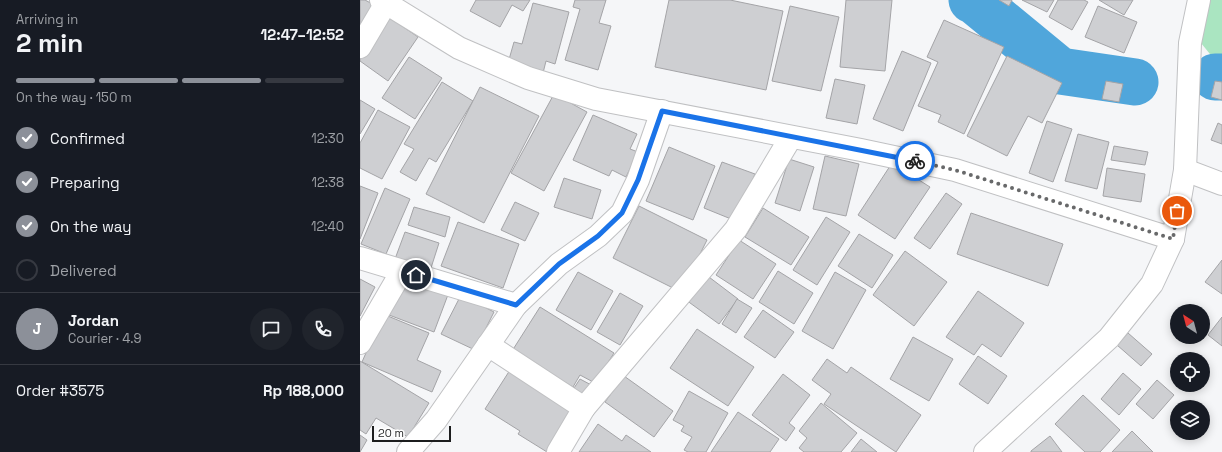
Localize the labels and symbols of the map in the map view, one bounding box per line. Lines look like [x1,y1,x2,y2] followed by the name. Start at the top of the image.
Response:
[895,141,935,181] courier
[1160,194,1194,228] pin
[399,258,433,292] pin
[1170,304,1210,344] north arrow
[372,424,451,443] scale bar

